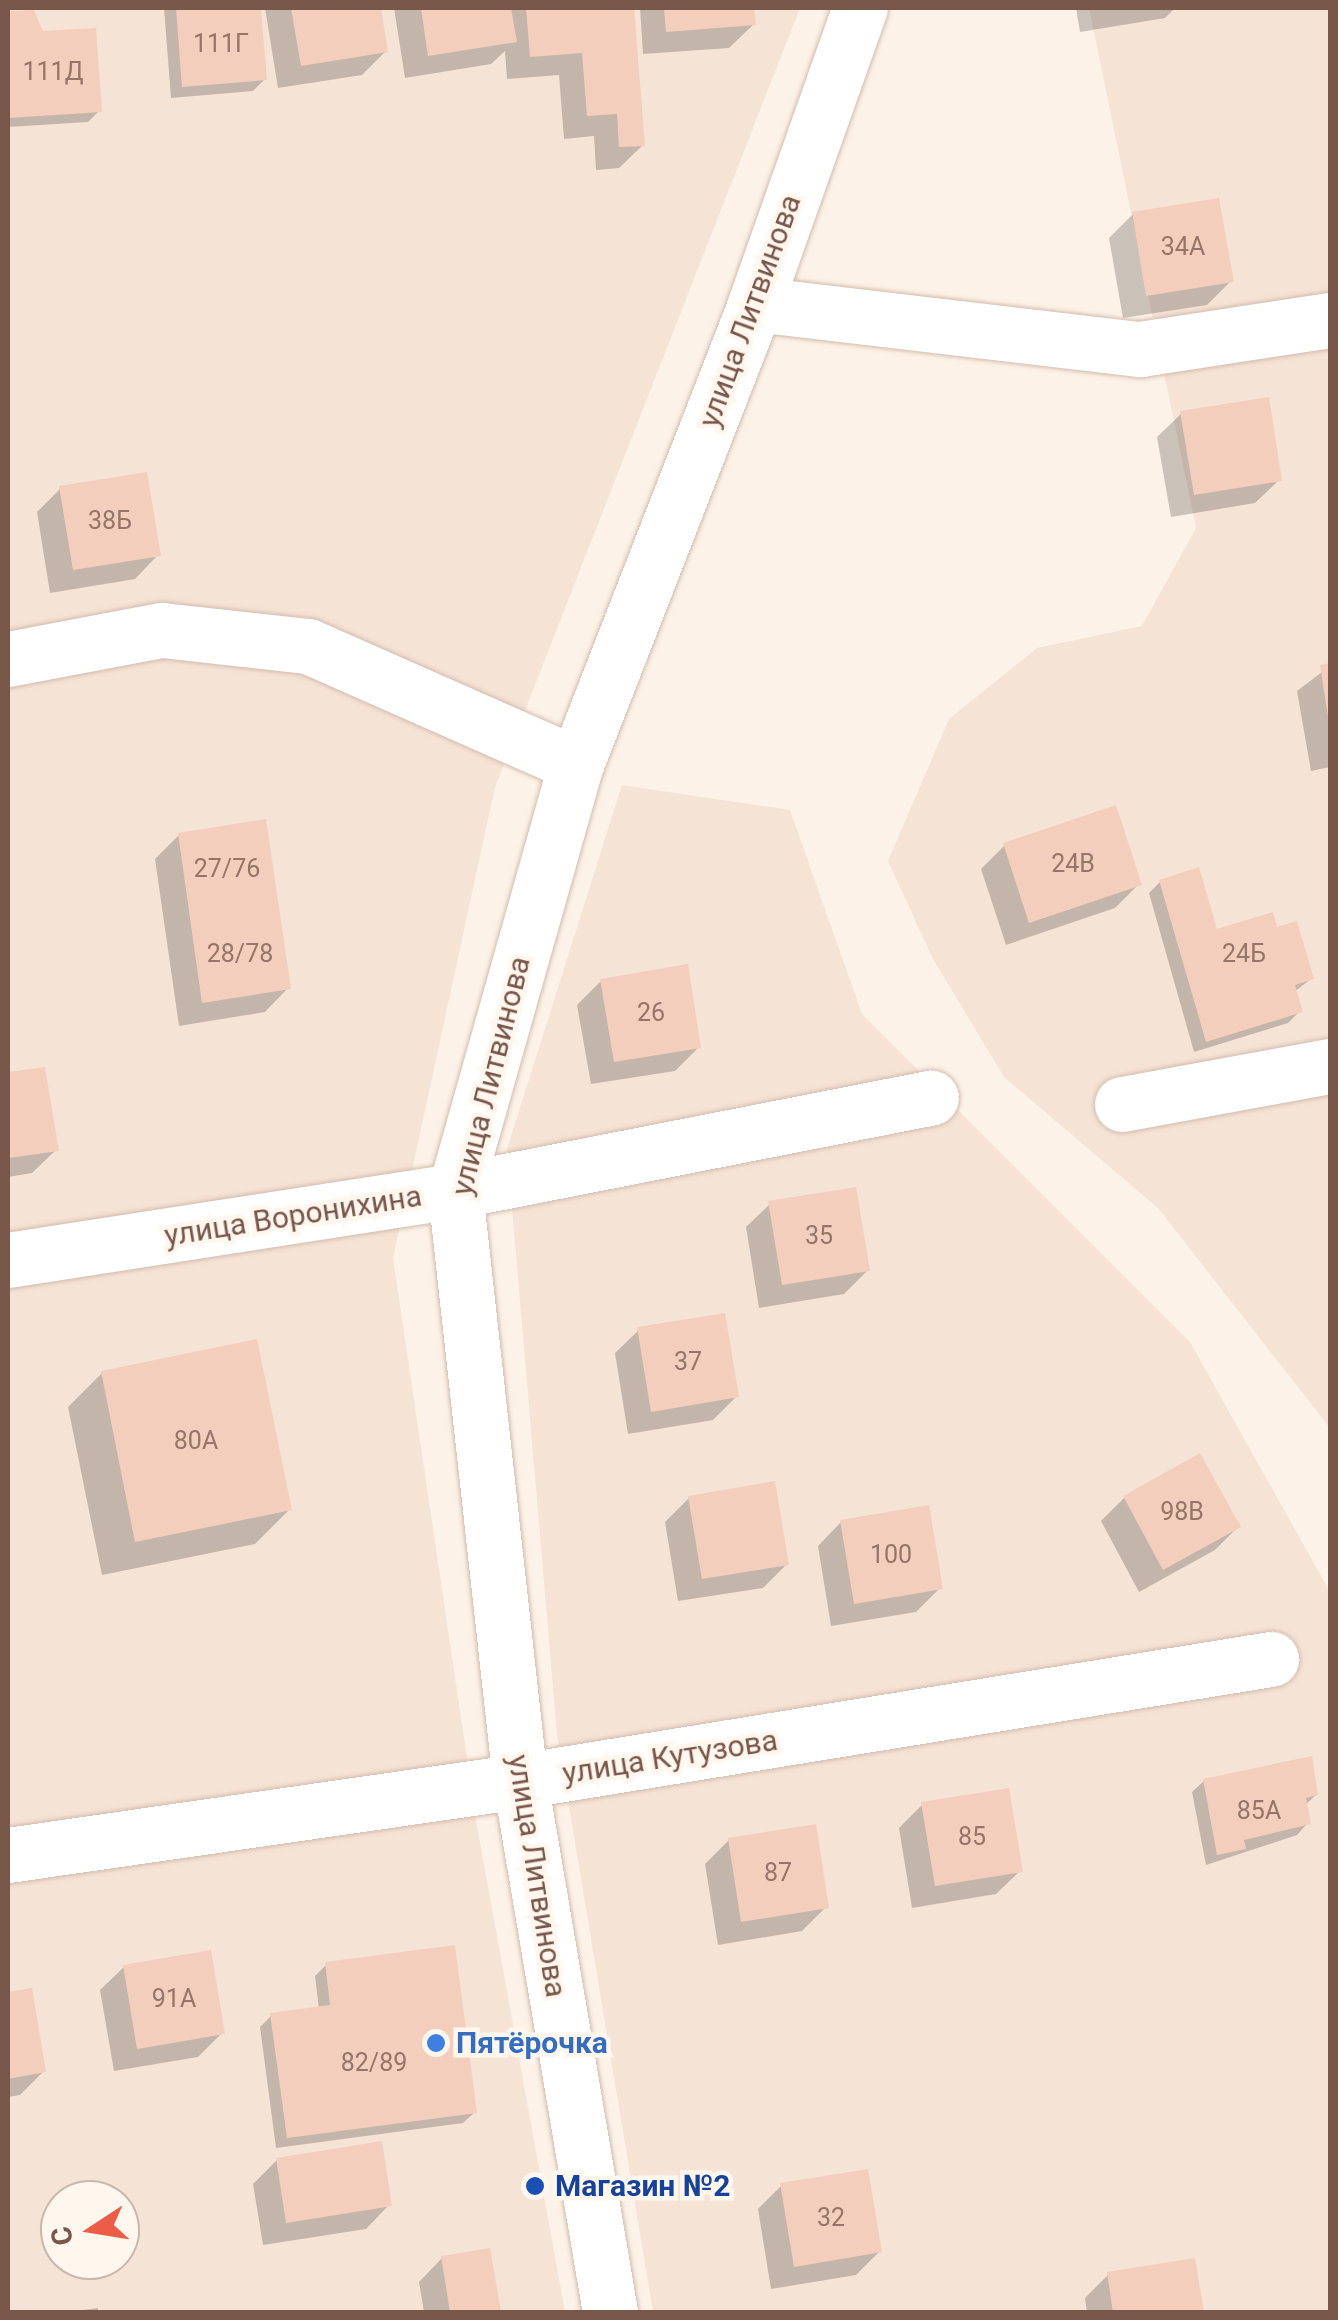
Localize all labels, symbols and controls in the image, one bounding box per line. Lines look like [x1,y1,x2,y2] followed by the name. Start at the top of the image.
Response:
[193,29,249,59] house number: 111Г
[23,57,83,87] house number: 111Д
[691,190,809,432] street label: улица Литвинова
[1161,232,1205,262] house number: 34А
[88,506,132,536] house number: 38Б
[1051,849,1095,879] house number: 24В
[194,854,260,884] house number: 27/76
[207,939,273,969] house number: 28/78
[1222,939,1266,969] house number: 24Б
[444,953,538,1199] street label: улица Литвинова
[637,998,665,1028] house number: 26
[162,1178,424,1254] street label: улица Воронихина
[805,1221,833,1251] house number: 35
[674,1347,702,1377] house number: 37
[174,1426,218,1456] house number: 80А
[1160,1497,1204,1527] house number: 98В
[870,1540,912,1570] house number: 100
[560,1722,780,1792] street label: улица Кутузова
[500,1752,574,2000] street label: улица Литвинова
[1237,1796,1281,1826] house number: 85А
[958,1822,986,1852] house number: 85
[764,1858,792,1888] house number: 87
[152,1984,196,2014] house number: 91А
[456,2025,608,2061] place label: Пятёрочка
[425,2032,447,2054] marker: Пятёрочка
[341,2048,407,2078] house number: 82/89
[555,2168,730,2204] place label: Магазин №2
[524,2175,546,2197] marker: Магазин №2
[40,2180,140,2280] north arrow
[817,2203,845,2233] house number: 32
[44,2224,80,2248] text: С

